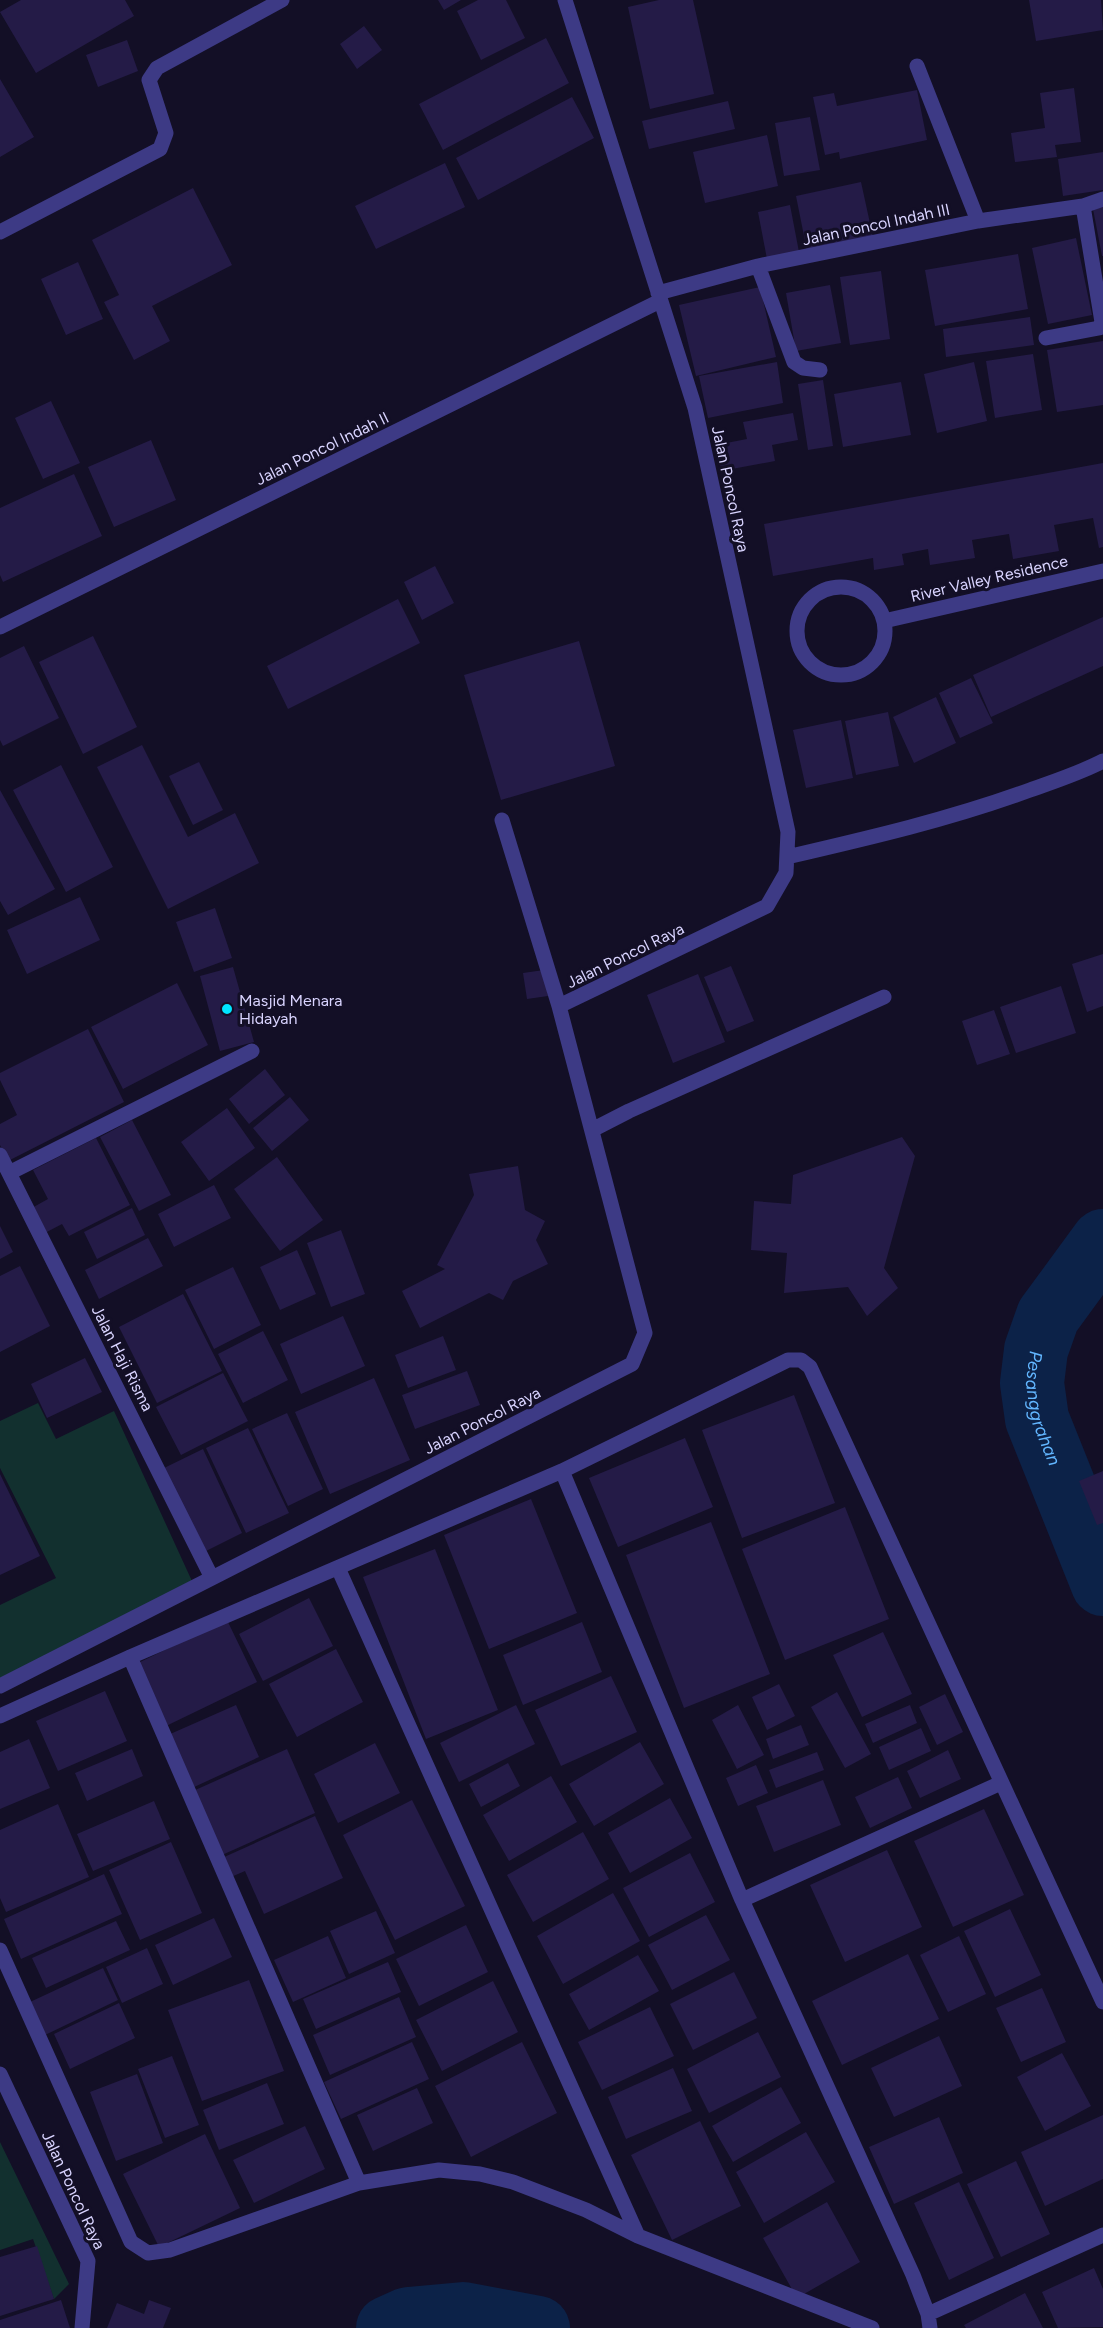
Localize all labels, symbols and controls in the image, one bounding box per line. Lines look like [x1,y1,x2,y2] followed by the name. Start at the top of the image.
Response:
[801,200,952,249] street label: Jalan Poncol Indah III
[252,408,392,489] street label: Jalan Poncol Indah II
[708,424,753,554] street label: Jalan Poncol Raya
[909,551,1070,606] street label: River Valley Residence
[563,919,687,992] street label: Jalan Poncol Raya
[239,991,342,1028] place label: Masjid Menara Hidayah
[220,1002,234,1016] marker: Masjid Menara Hidayah
[88,1302,157,1414] street label: Jalan Haji Risma
[1021,1350,1065,1469] water label: Pesanggrahan
[421,1383,544,1458] street label: Jalan Poncol Raya
[38,2128,109,2252] street label: Jalan Poncol Raya

